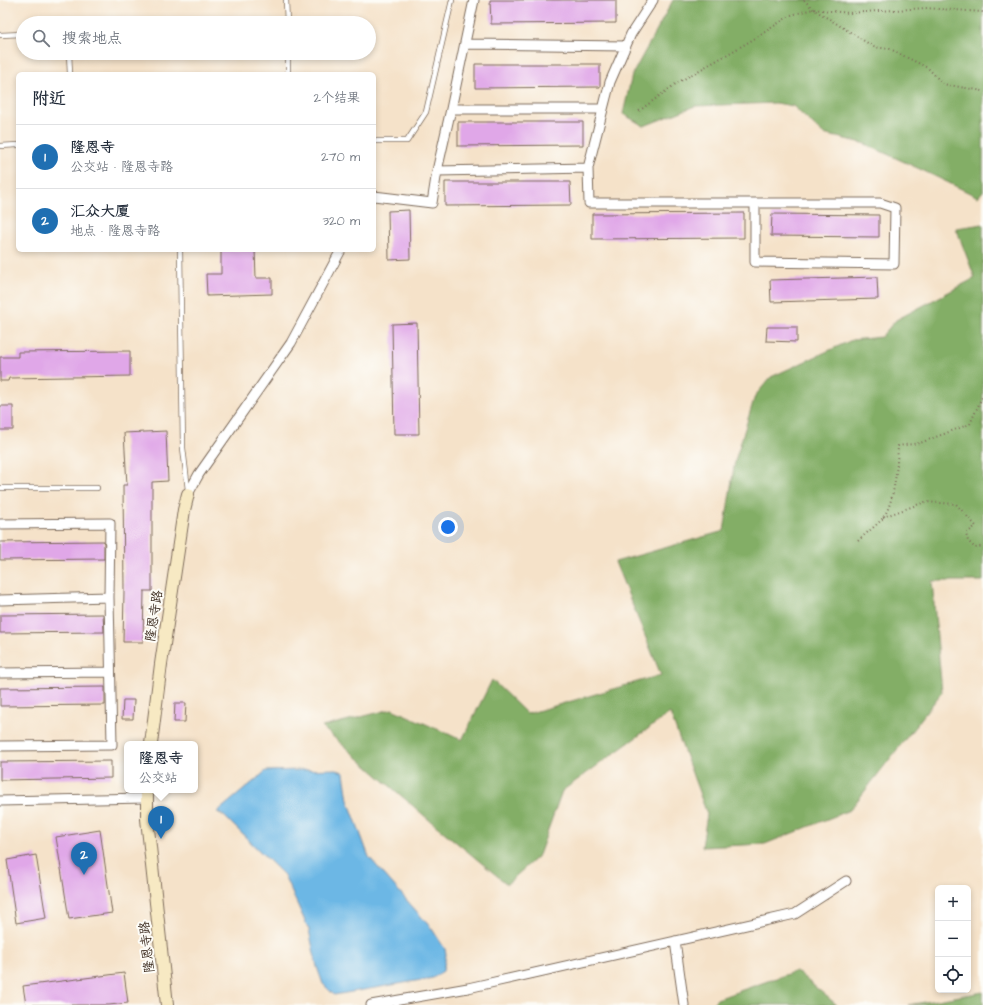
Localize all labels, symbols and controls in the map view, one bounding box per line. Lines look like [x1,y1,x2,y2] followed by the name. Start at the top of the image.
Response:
[16,16,376,60] search box
[30,27,52,49] icon: search
[62,28,122,49] text: 搜索地点
[32,87,66,111] text: 附近
[314,89,360,107] text: 2个结果
[70,137,115,158] text: 隆恩寺
[44,148,46,166] text: 1
[321,148,360,166] text: 270 m
[70,158,173,176] text: 公交站 · 隆恩寺路
[70,201,130,222] text: 汇众大厦
[41,212,49,230] text: 2
[322,212,360,230] text: 320 m
[70,222,160,240] text: 地点 · 隆恩寺路
[438,517,458,537] your location
[141,589,167,643] street label: 隆恩寺路
[124,741,198,793] popup
[138,748,184,769] text: 隆恩寺
[138,769,178,787] text: 公交站
[148,806,174,839] pin: 1
[71,842,97,875] pin: 2
[935,885,971,993] map controls
[935,885,971,921] button: +
[135,920,159,974] street label: 隆恩寺路
[935,921,971,957] button: −
[935,957,971,993] button: locate

